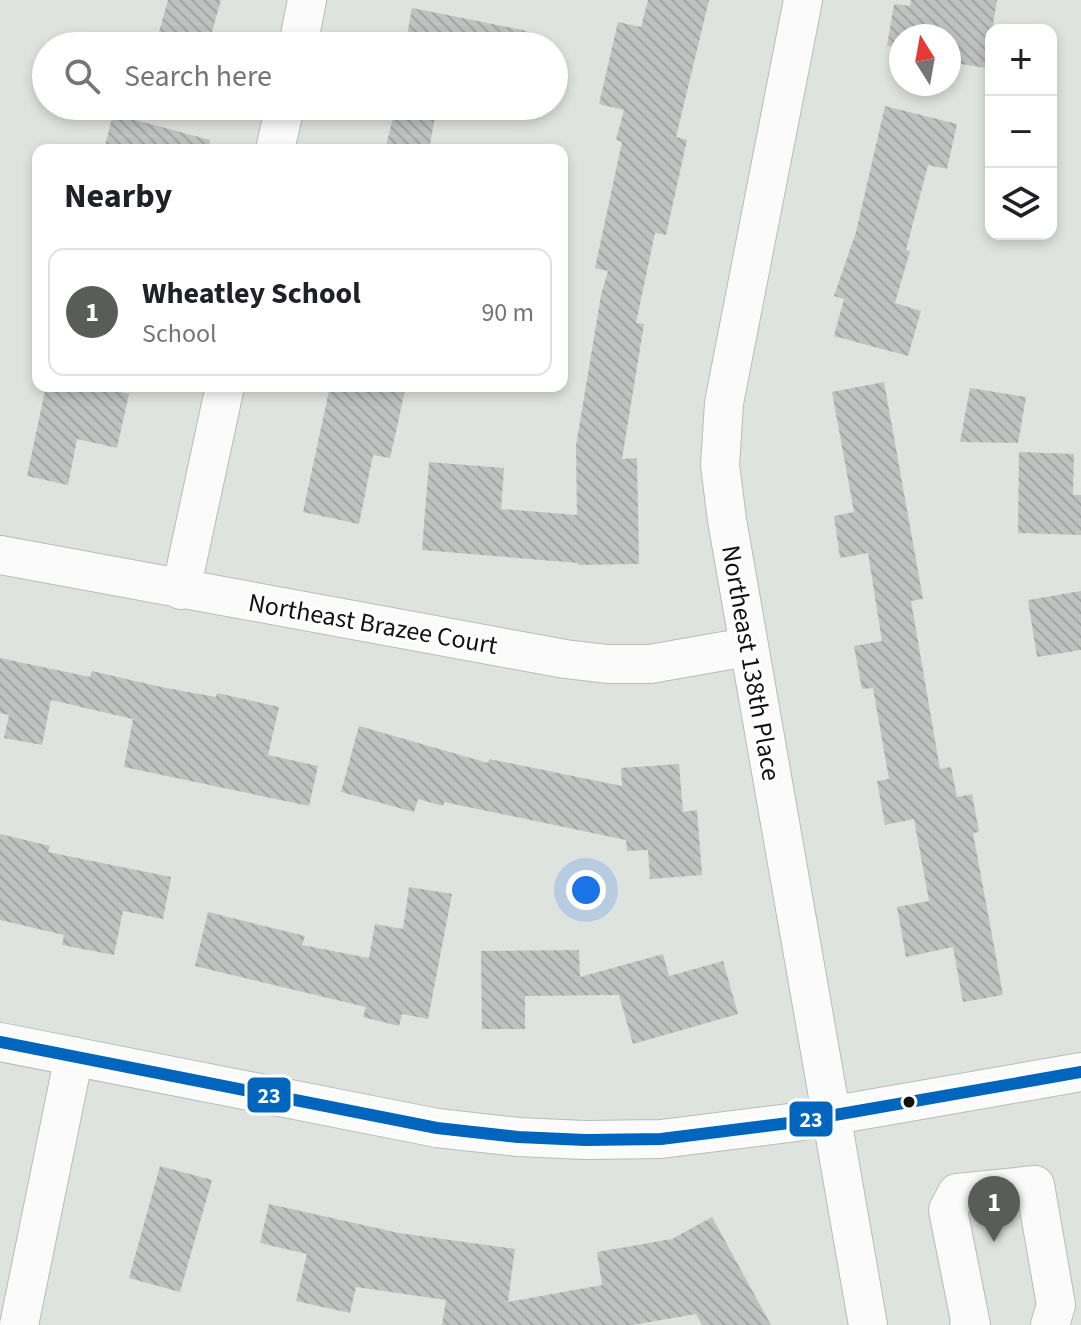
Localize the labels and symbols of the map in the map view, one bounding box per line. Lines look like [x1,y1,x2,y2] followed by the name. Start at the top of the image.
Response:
[889,24,961,96] north arrow
[712,542,790,784] street label: Northeast 138th Place
[246,584,501,664] street label: Northeast Brazee Court
[566,870,606,910] your location
[246,1076,292,1114] line badge: 23
[257,1080,281,1112] text: 23
[901,1094,917,1110] unlabelled marker
[788,1100,834,1138] line badge: 23
[799,1104,823,1136] text: 23
[968,1176,1020,1242] pin: 1

